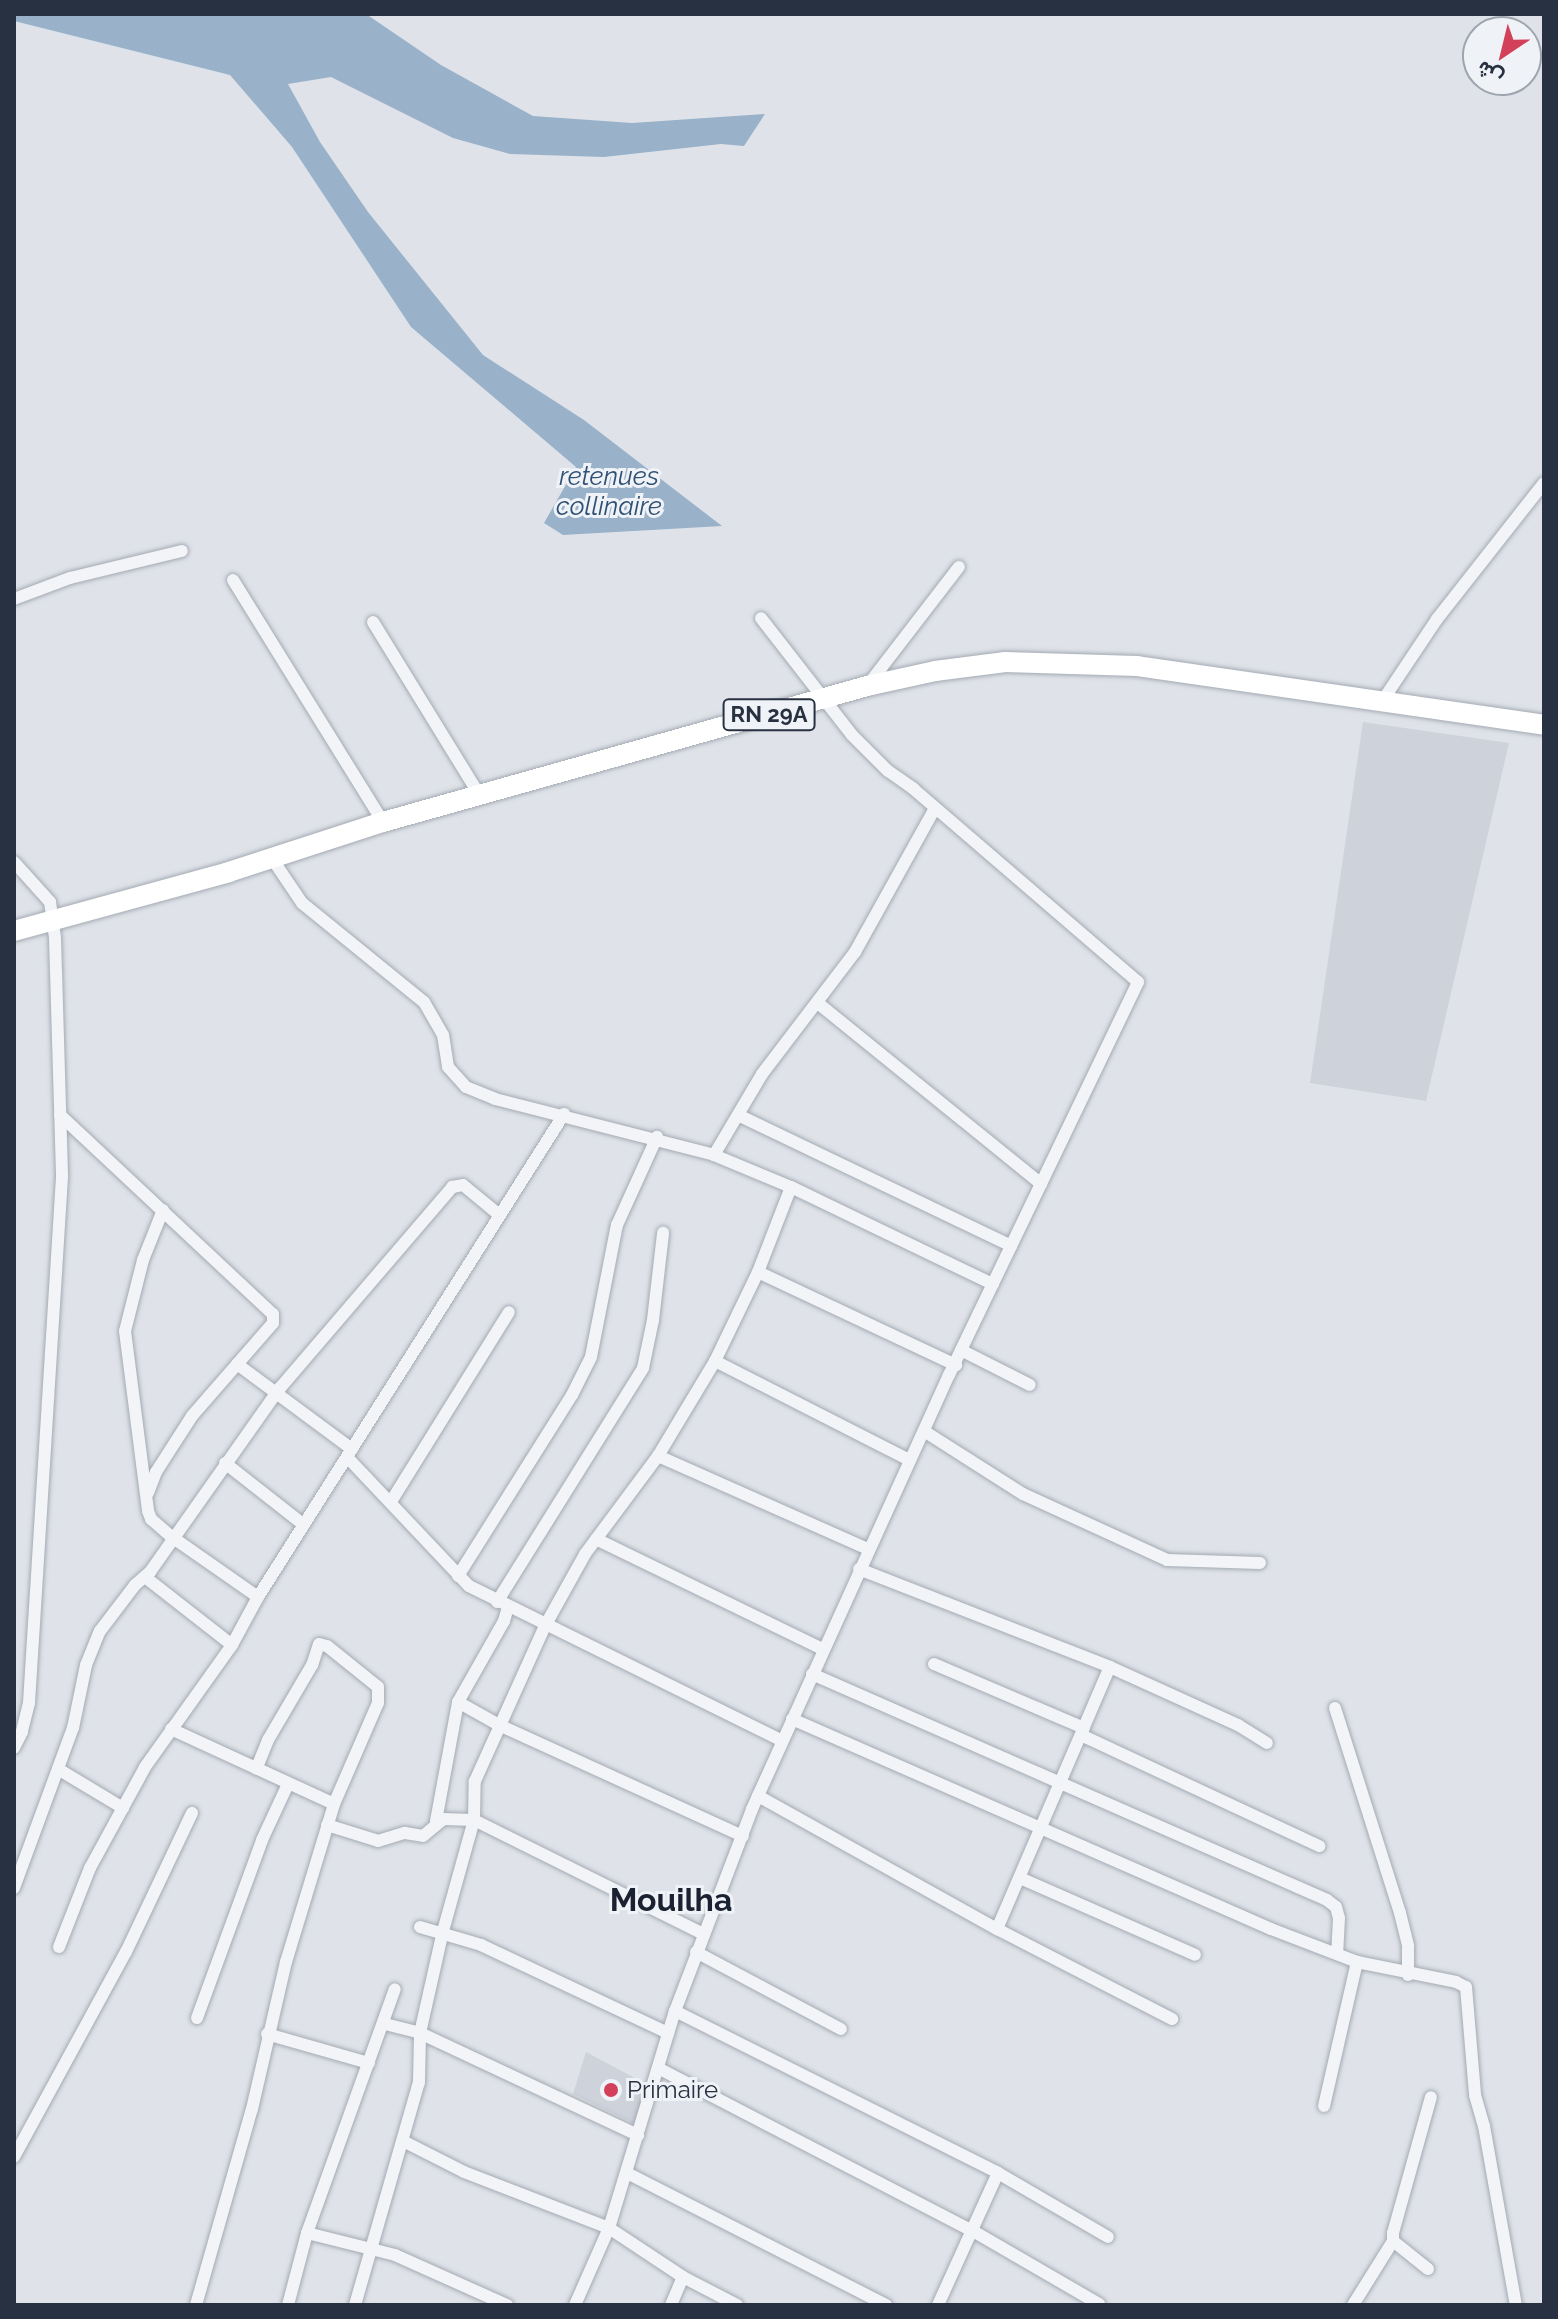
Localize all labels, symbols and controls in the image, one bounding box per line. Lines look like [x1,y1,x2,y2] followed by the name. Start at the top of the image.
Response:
[1462,16,1542,96] north arrow
[1471,56,1508,92] text: ش
[556,461,662,522] water label: retenues collinaire
[721,697,817,733] road number: RN 29A
[610,1881,732,1919] district label: Mouilha
[627,2076,718,2104] place label: Primaire
[602,2081,620,2099] marker: Primaire

